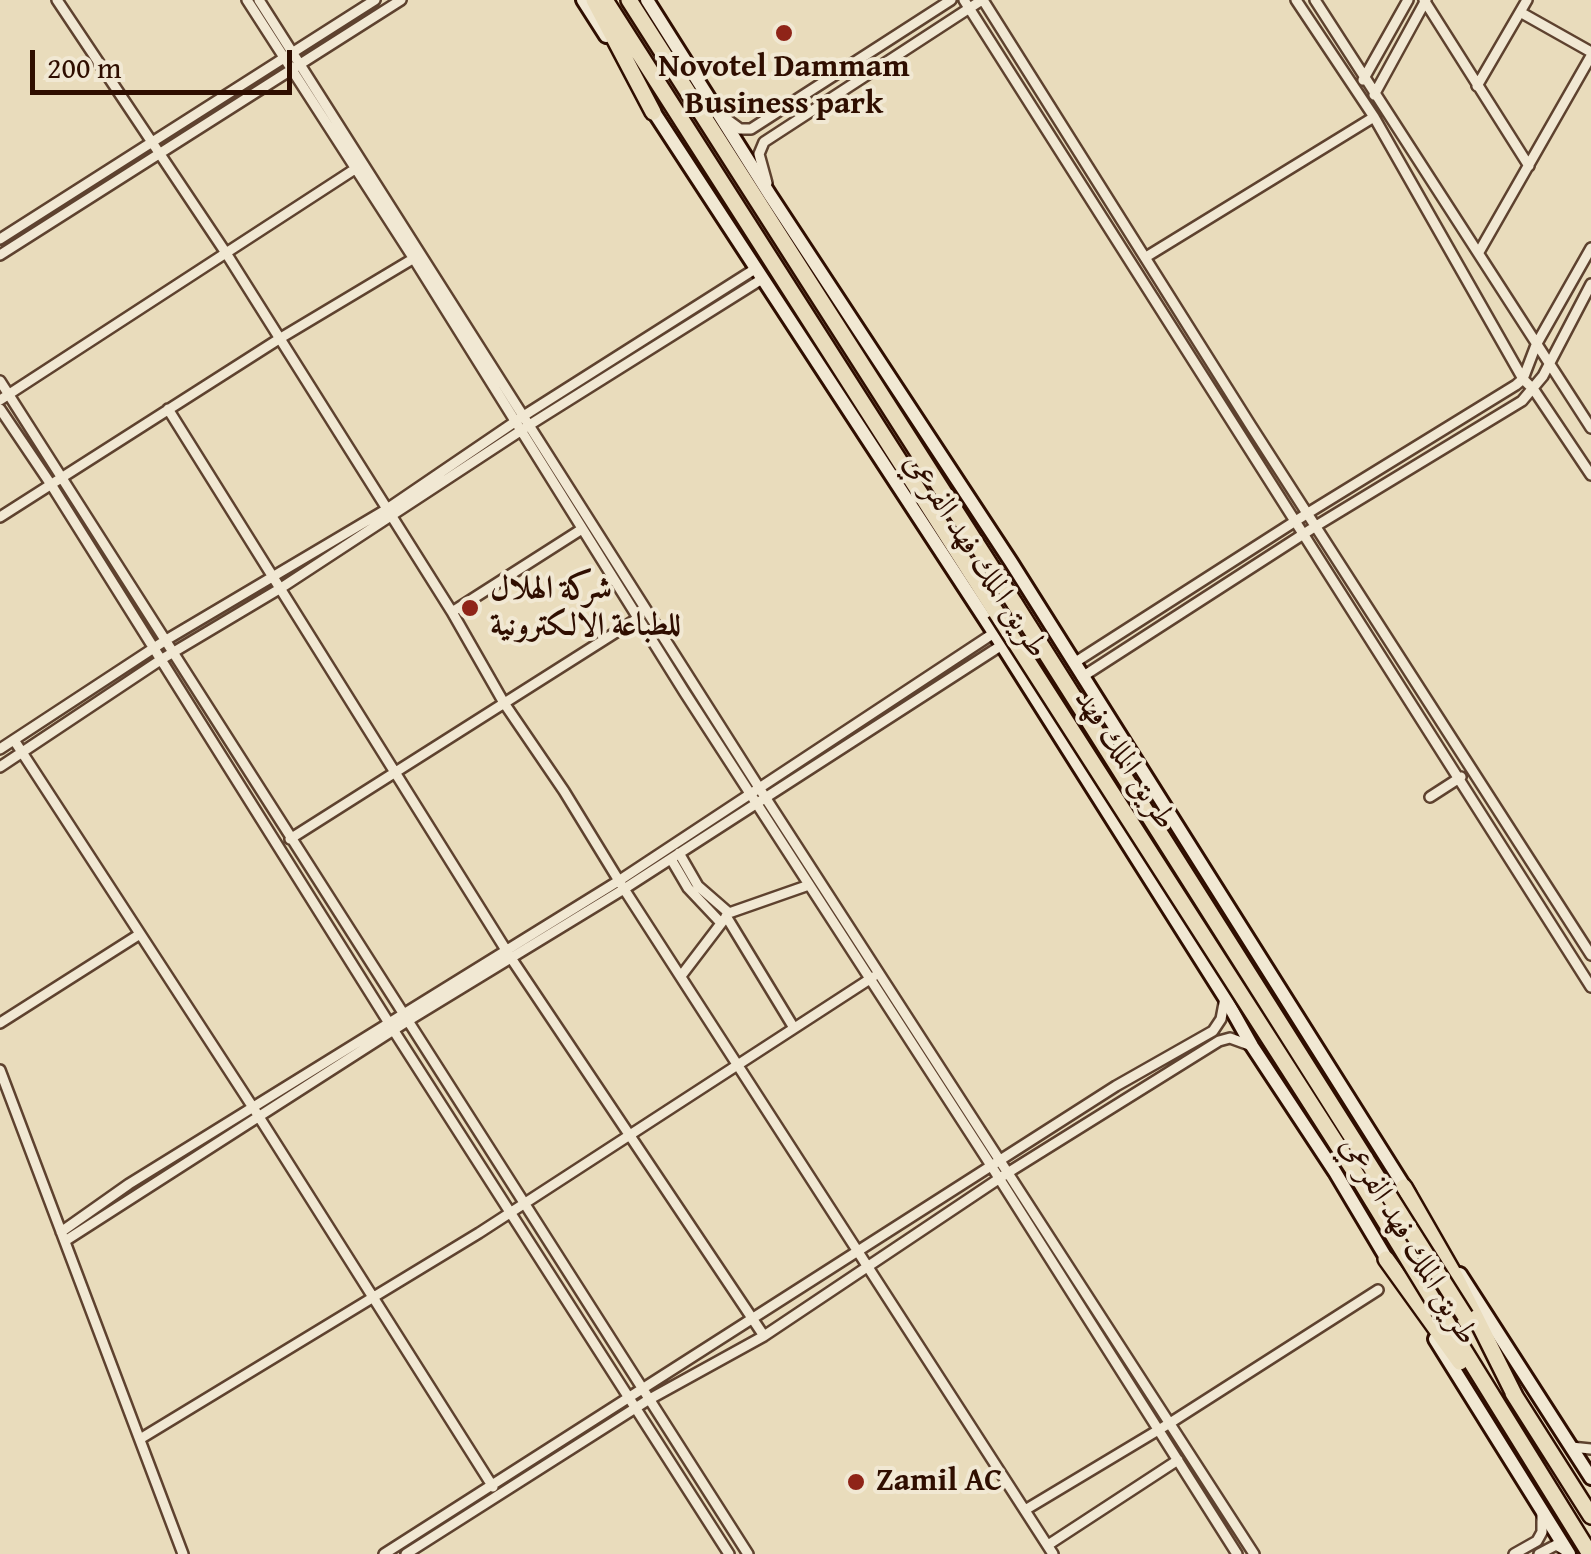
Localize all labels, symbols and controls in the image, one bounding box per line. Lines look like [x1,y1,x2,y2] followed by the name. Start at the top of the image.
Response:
[773,22,795,44] marker: Novotel Dammam Business park
[35,30,298,92] scale bar
[47,45,121,89] text: 200 m
[658,49,910,124] place label: Novotel Dammam Business park
[894,446,1056,666] street label: طريق الملك فهد الفرعي
[490,571,681,646] place label: شركة الهلال للطباعة الالكترونية
[459,597,481,619] marker: شركة الهلال للطباعة الالكترونية
[1064,682,1184,838] street label: طريق الملك فهد
[1330,1129,1486,1353] street label: طريق الملك فهد الفرعي
[876,1463,1002,1501] place label: Zamil AC
[845,1471,867,1493] marker: Zamil AC

